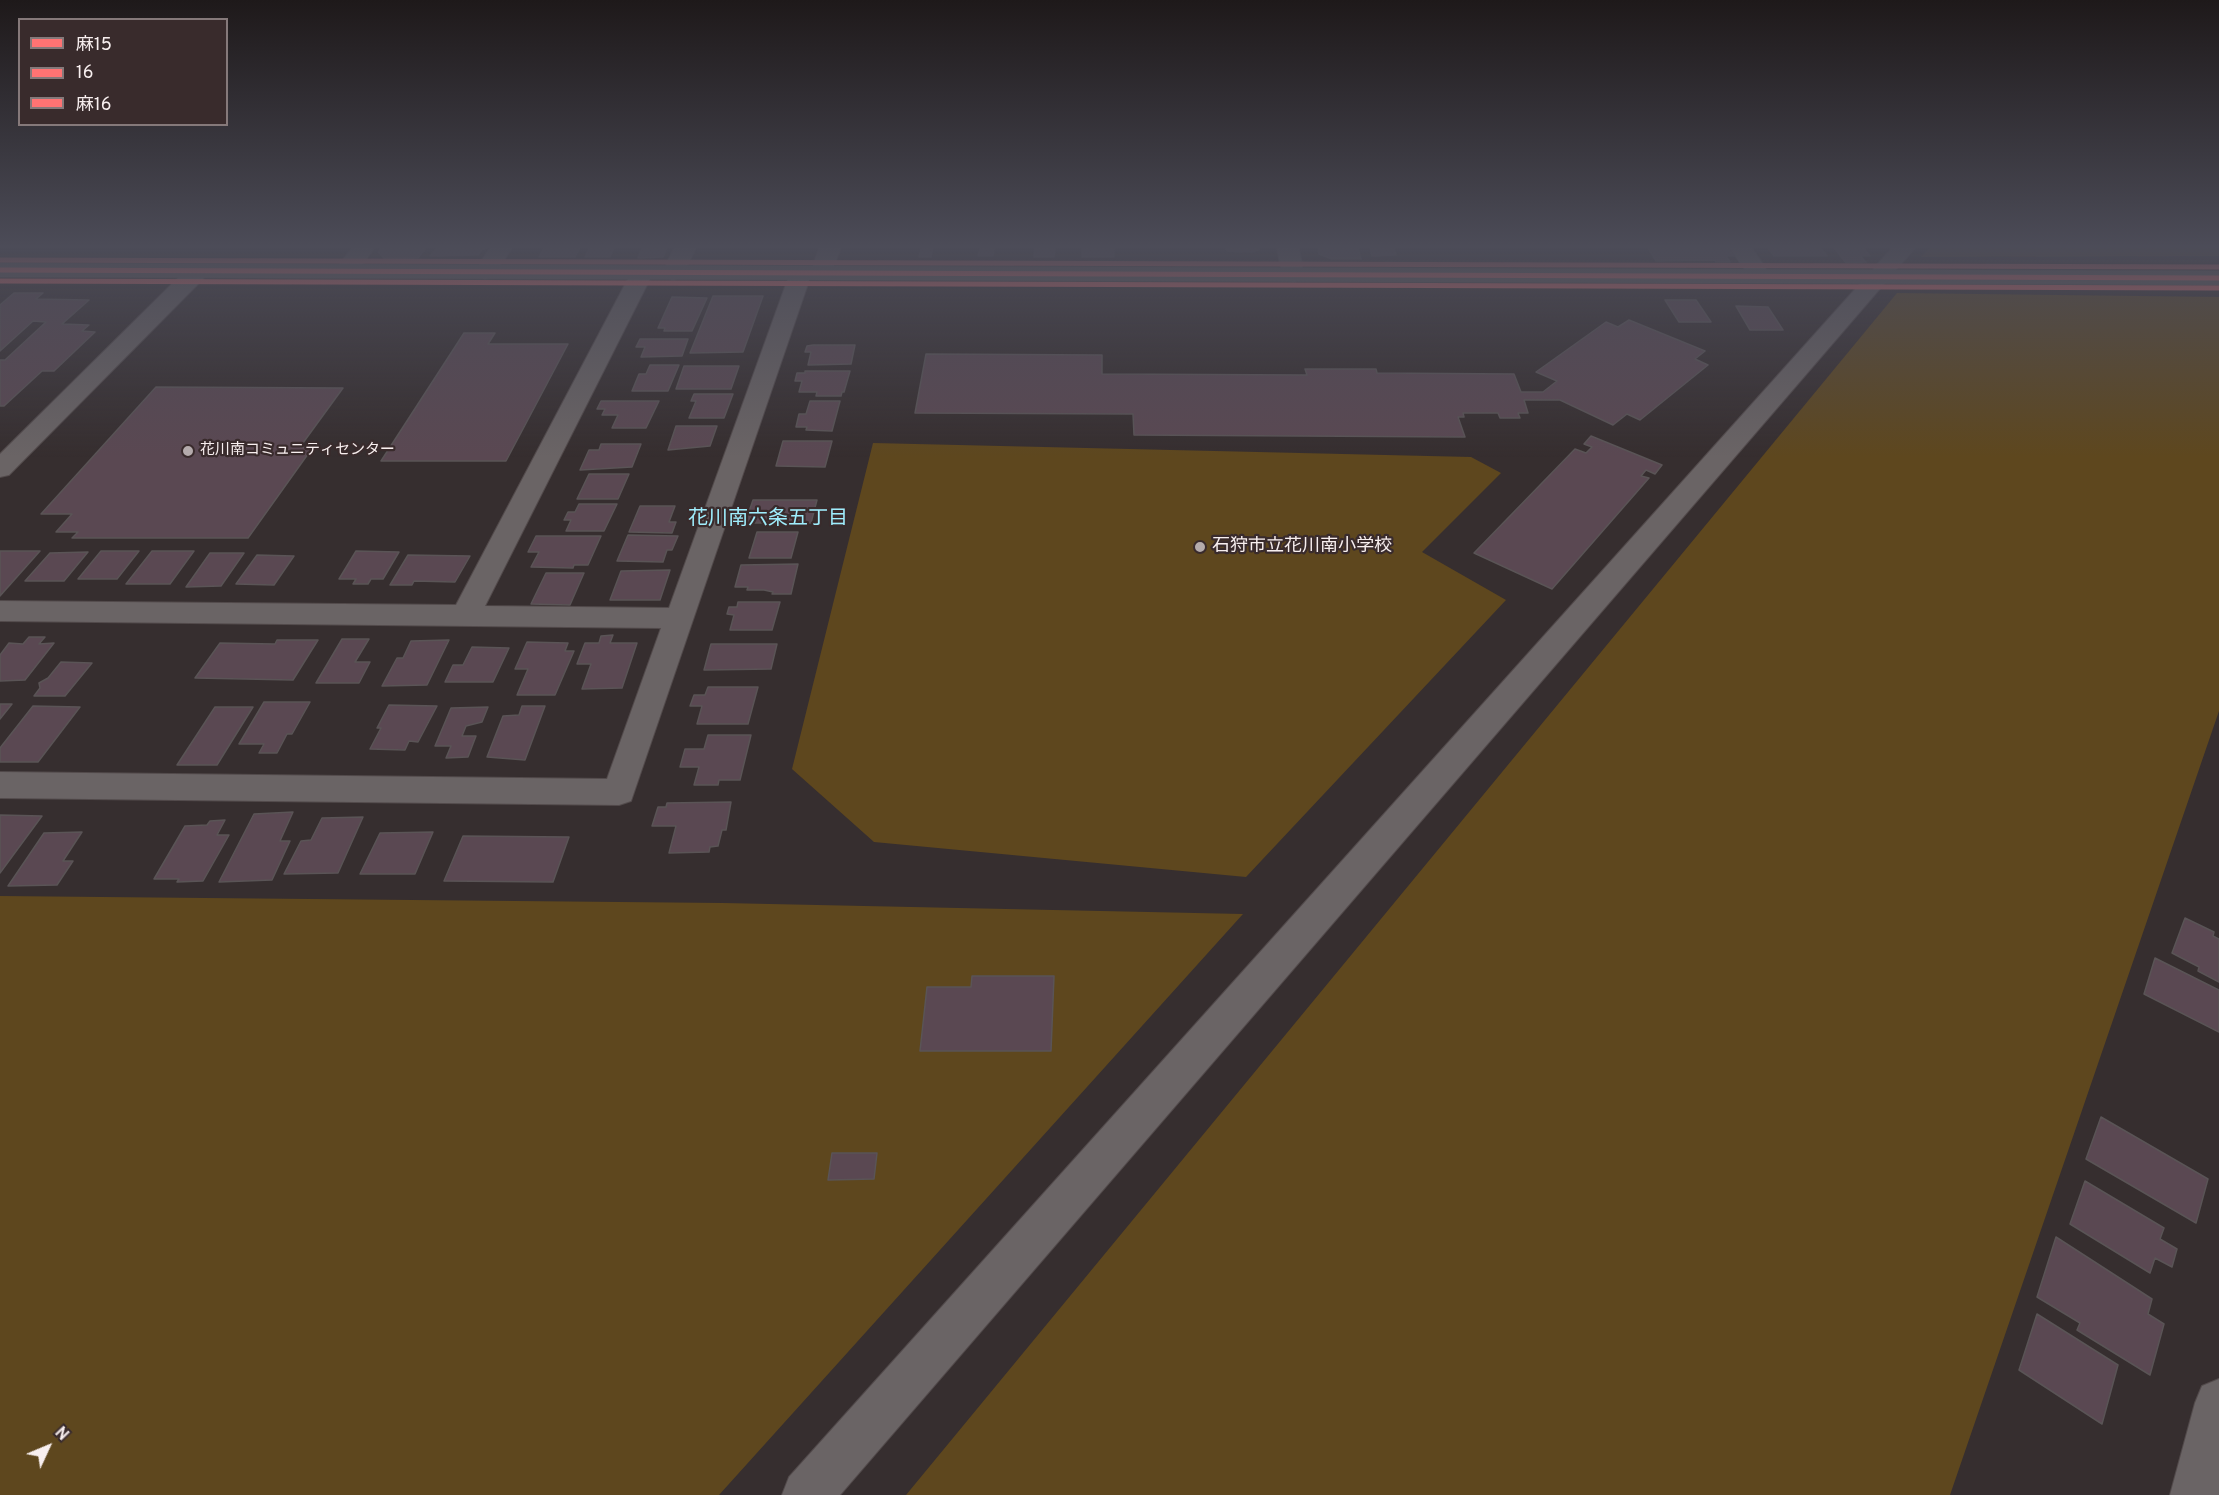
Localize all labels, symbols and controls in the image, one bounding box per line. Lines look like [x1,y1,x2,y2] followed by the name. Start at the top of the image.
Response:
[18,18,228,126] legend
[76,34,112,57] text: 麻15
[76,62,93,85] text: 16
[76,94,111,117] text: 麻16
[200,442,395,460] place label: 花川南コミュニティセンター
[181,444,195,458] marker: 花川南コミュニティセンター
[688,508,848,532] district label: 花川南六条五丁目
[1212,536,1392,558] place label: 石狩市立花川南小学校
[1193,540,1207,554] marker: 石狩市立花川南小学校
[18,1417,78,1477] north arrow
[50,1423,72,1446] text: N

